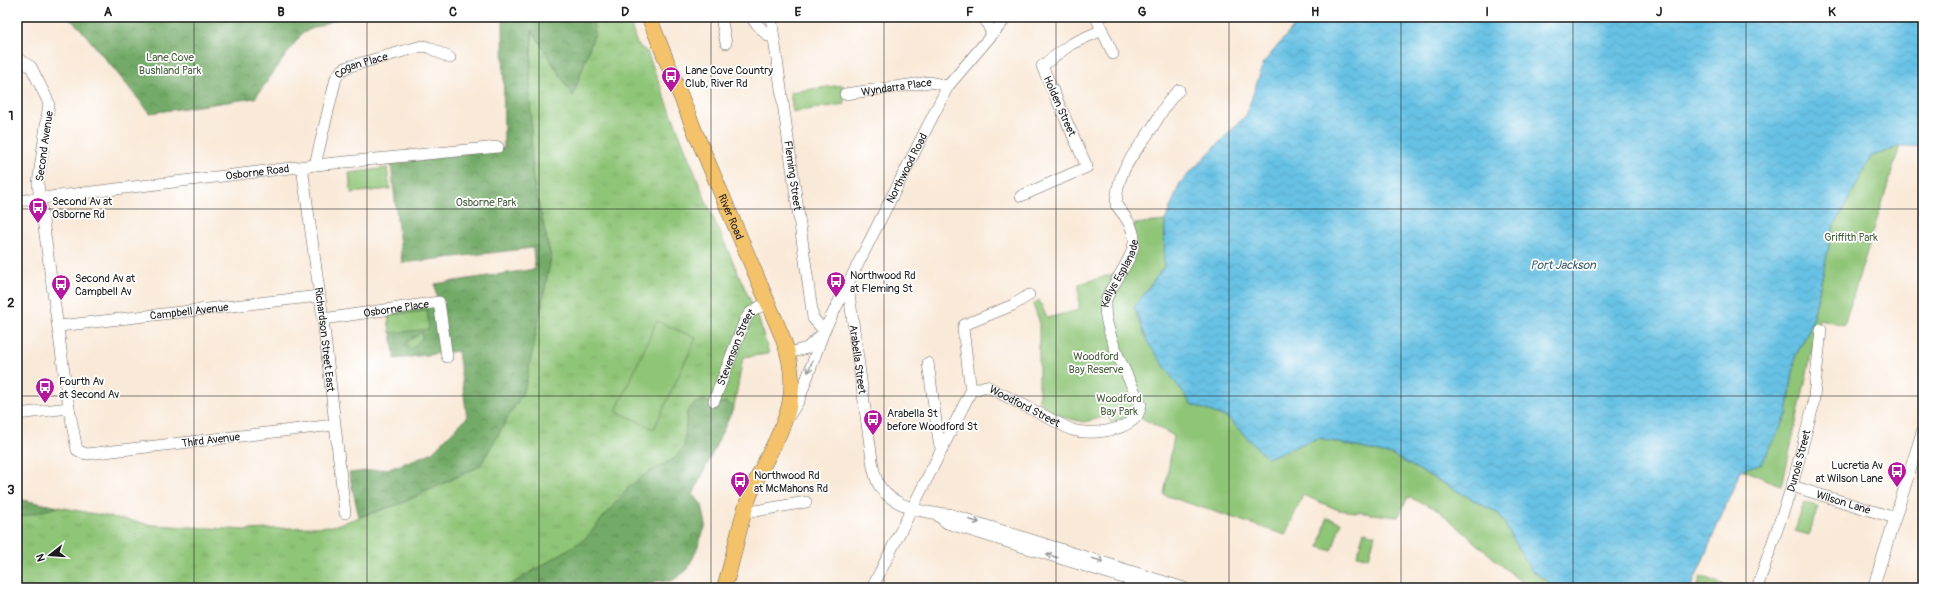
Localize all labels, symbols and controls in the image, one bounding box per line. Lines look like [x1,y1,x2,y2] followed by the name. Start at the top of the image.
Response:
[104,4,113,20] text: A
[277,4,285,20] text: B
[449,4,457,20] text: C
[621,4,629,20] text: D
[795,4,802,20] text: E
[966,4,974,20] text: F
[1138,4,1147,20] text: G
[1311,4,1319,20] text: H
[1485,4,1489,20] text: I
[1656,4,1662,20] text: J
[1828,4,1836,20] text: K
[332,50,390,81] street label: Cogan Place
[139,51,202,77] park label: Lane Cove Bushland Park
[685,64,773,90] place label: Lane Cove Country Club, River Rd
[660,65,682,93] bus stop icon: Lane Cove Country Club, River Rd
[1040,74,1079,139] street label: Holden Street
[860,76,933,99] street label: Wyndarra Place
[8,108,14,124] text: 1
[33,109,56,182] street label: Second Avenue
[884,131,930,205] street label: Northwood Road
[781,140,804,212] street label: Fleming Street
[225,162,290,183] street label: Osborne Road
[715,192,746,242] street label: River Road
[52,195,113,221] place label: Second Av at Osborne Rd
[27,196,49,224] bus stop icon: Second Av at Osborne Rd
[456,196,517,209] park label: Osborne Park
[1824,231,1878,244] park label: Griffith Park
[1099,238,1141,309] street label: Kellys Esplanade
[1530,258,1597,273] water label: Port Jackson
[850,269,916,295] place label: Northwood Rd at Fleming St
[825,270,847,298] bus stop icon: Northwood Rd at Fleming St
[75,272,136,298] place label: Second Av at Campbell Av
[50,273,72,301] bus stop icon: Second Av at Campbell Av
[312,286,337,393] street label: Richardson Street East
[7,295,15,311] text: 2
[363,297,430,320] street label: Osborne Place
[149,300,230,322] street label: Campbell Avenue
[715,306,757,387] street label: Stevenson Street
[846,324,869,395] street label: Arabella Street
[1069,350,1124,376] park label: Woodford Bay Reserve
[806,361,814,373] one-way arrow
[59,375,119,401] place label: Fourth Av at Second Av
[34,376,56,404] bus stop icon: Fourth Av at Second Av
[987,383,1063,430] street label: Woodford Street
[1096,392,1142,418] park label: Woodford Bay Park
[887,407,978,433] place label: Arabella St before Woodford St
[862,408,884,436] bus stop icon: Arabella St before Woodford St
[1784,428,1814,494] street label: Dunois Street
[181,430,241,450] street label: Third Avenue
[1815,459,1884,485] place label: Lucretia Av at Wilson Lane
[1886,460,1908,488] bus stop icon: Lucretia Av at Wilson Lane
[754,469,828,495] place label: Northwood Rd at McMahons Rd
[729,470,751,498] bus stop icon: Northwood Rd at McMahons Rd
[7,482,15,498] text: 3
[1815,488,1873,517] street label: Wilson Lane
[967,518,980,525] one-way arrow
[30,535,70,575] north arrow
[33,552,48,563] text: N
[1046,552,1059,559] one-way arrow
[1092,557,1104,565] one-way arrow

